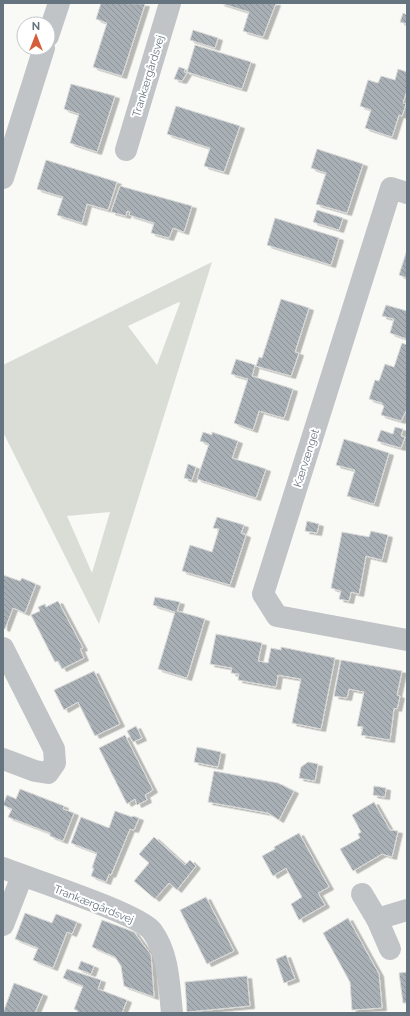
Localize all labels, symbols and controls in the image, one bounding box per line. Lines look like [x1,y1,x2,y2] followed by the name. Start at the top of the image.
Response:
[16,16,56,56] north arrow
[32,20,40,33] text: N
[130,34,167,119] street label: Trankærgårdsvej
[291,427,322,489] street label: Kærvænget
[52,883,136,926] street label: Trankærgårdsvej

